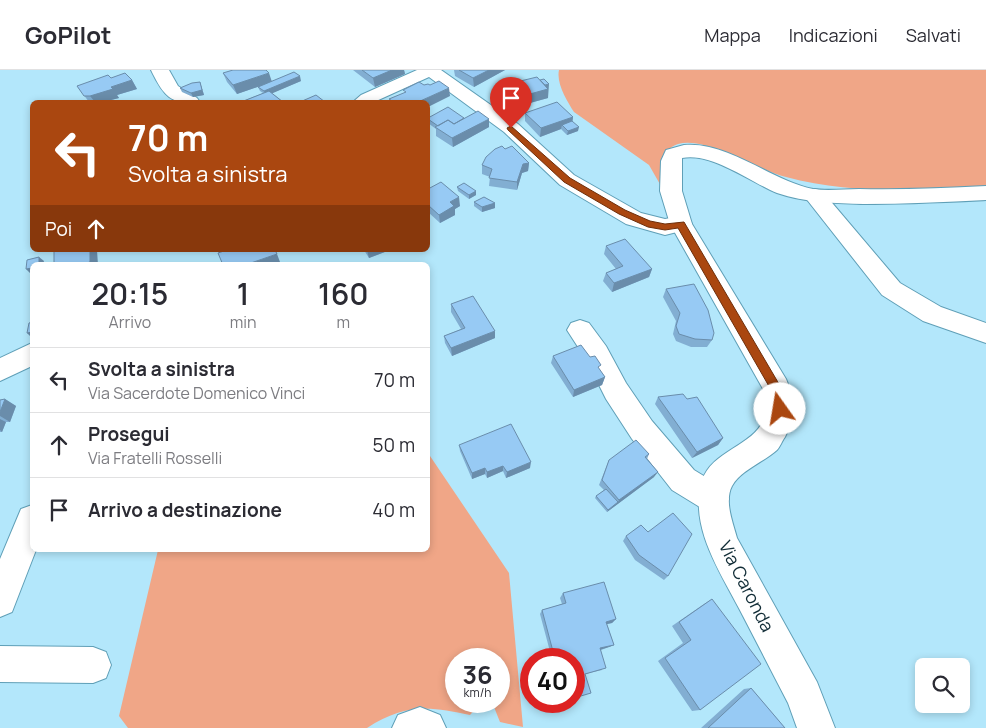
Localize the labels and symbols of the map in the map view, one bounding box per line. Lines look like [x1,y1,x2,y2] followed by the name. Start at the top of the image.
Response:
[490,77,532,128] pin
[753,382,805,434] position arrow
[714,536,780,636] street label: Via Caronda
[520,648,585,713] speed limit sign: 40

